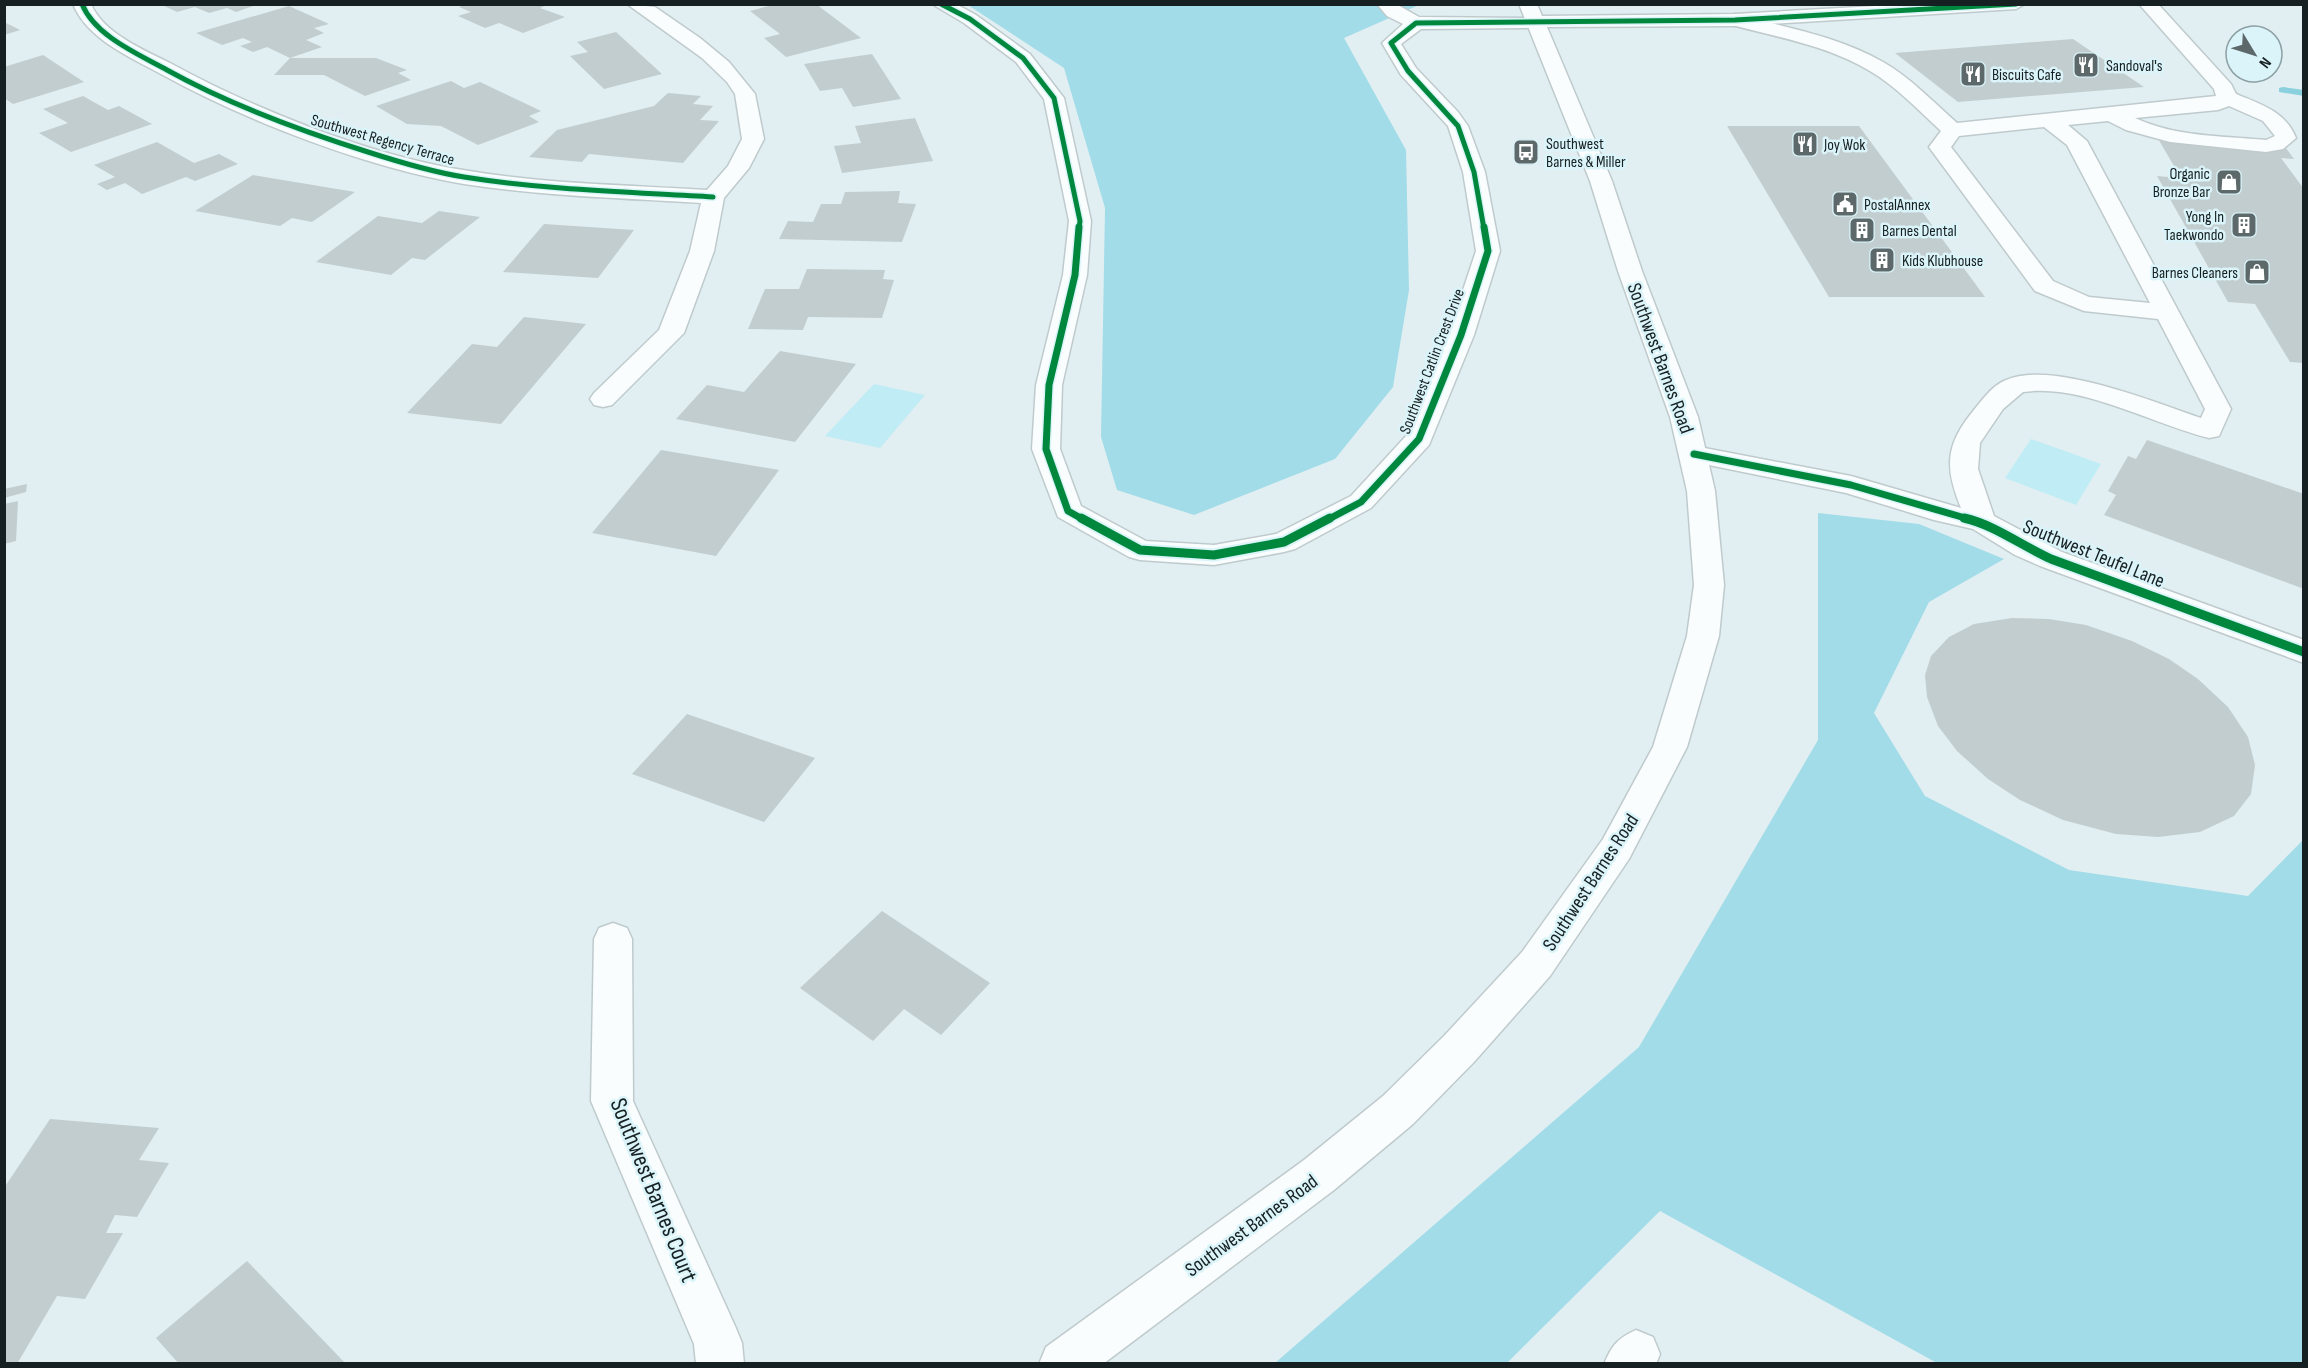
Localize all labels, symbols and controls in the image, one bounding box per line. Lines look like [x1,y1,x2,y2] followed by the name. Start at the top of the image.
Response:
[2224,24,2284,84] north arrow
[2071,50,2101,80] restaurant icon: Sandoval's
[2255,53,2275,72] text: N
[2106,57,2163,76] place label: Sandoval's
[1958,59,1988,89] restaurant icon: Biscuits Cafe
[1992,66,2061,85] place label: Biscuits Cafe
[309,111,457,170] street label: Southwest Regency Terrace
[1790,129,1820,159] restaurant icon: Joy Wok
[1546,135,1626,172] place label: Southwest Barnes & Miller
[1823,136,1865,155] place label: Joy Wok
[1511,137,1541,167] bus stop icon: Southwest Barnes & Miller
[2153,165,2210,202] place label: Organic Bronze Bar
[2214,167,2244,197] shop icon: Organic Bronze Bar
[1830,189,1860,219] public building icon: PostalAnnex
[1864,196,1930,215] place label: PostalAnnex
[2164,208,2224,245] place label: Yong In Taekwondo
[2229,210,2259,240] building icon: Yong In Taekwondo
[1847,215,1877,245] building icon: Barnes Dental
[1882,222,1957,241] place label: Barnes Dental
[1867,245,1897,275] building icon: Kids Klubhouse
[1902,252,1983,271] place label: Kids Klubhouse
[2242,257,2272,287] shop icon: Barnes Cleaners
[2152,264,2238,283] place label: Barnes Cleaners
[1622,280,1698,437] street label: Southwest Barnes Road
[1396,286,1469,437] street label: Southwest Catlin Crest Drive
[2019,515,2168,593] street label: Southwest Teufel Lane
[1538,810,1644,955] street label: Southwest Barnes Road
[603,1094,704,1286] street label: Southwest Barnes Court
[1181,1170,1323,1282] street label: Southwest Barnes Road

